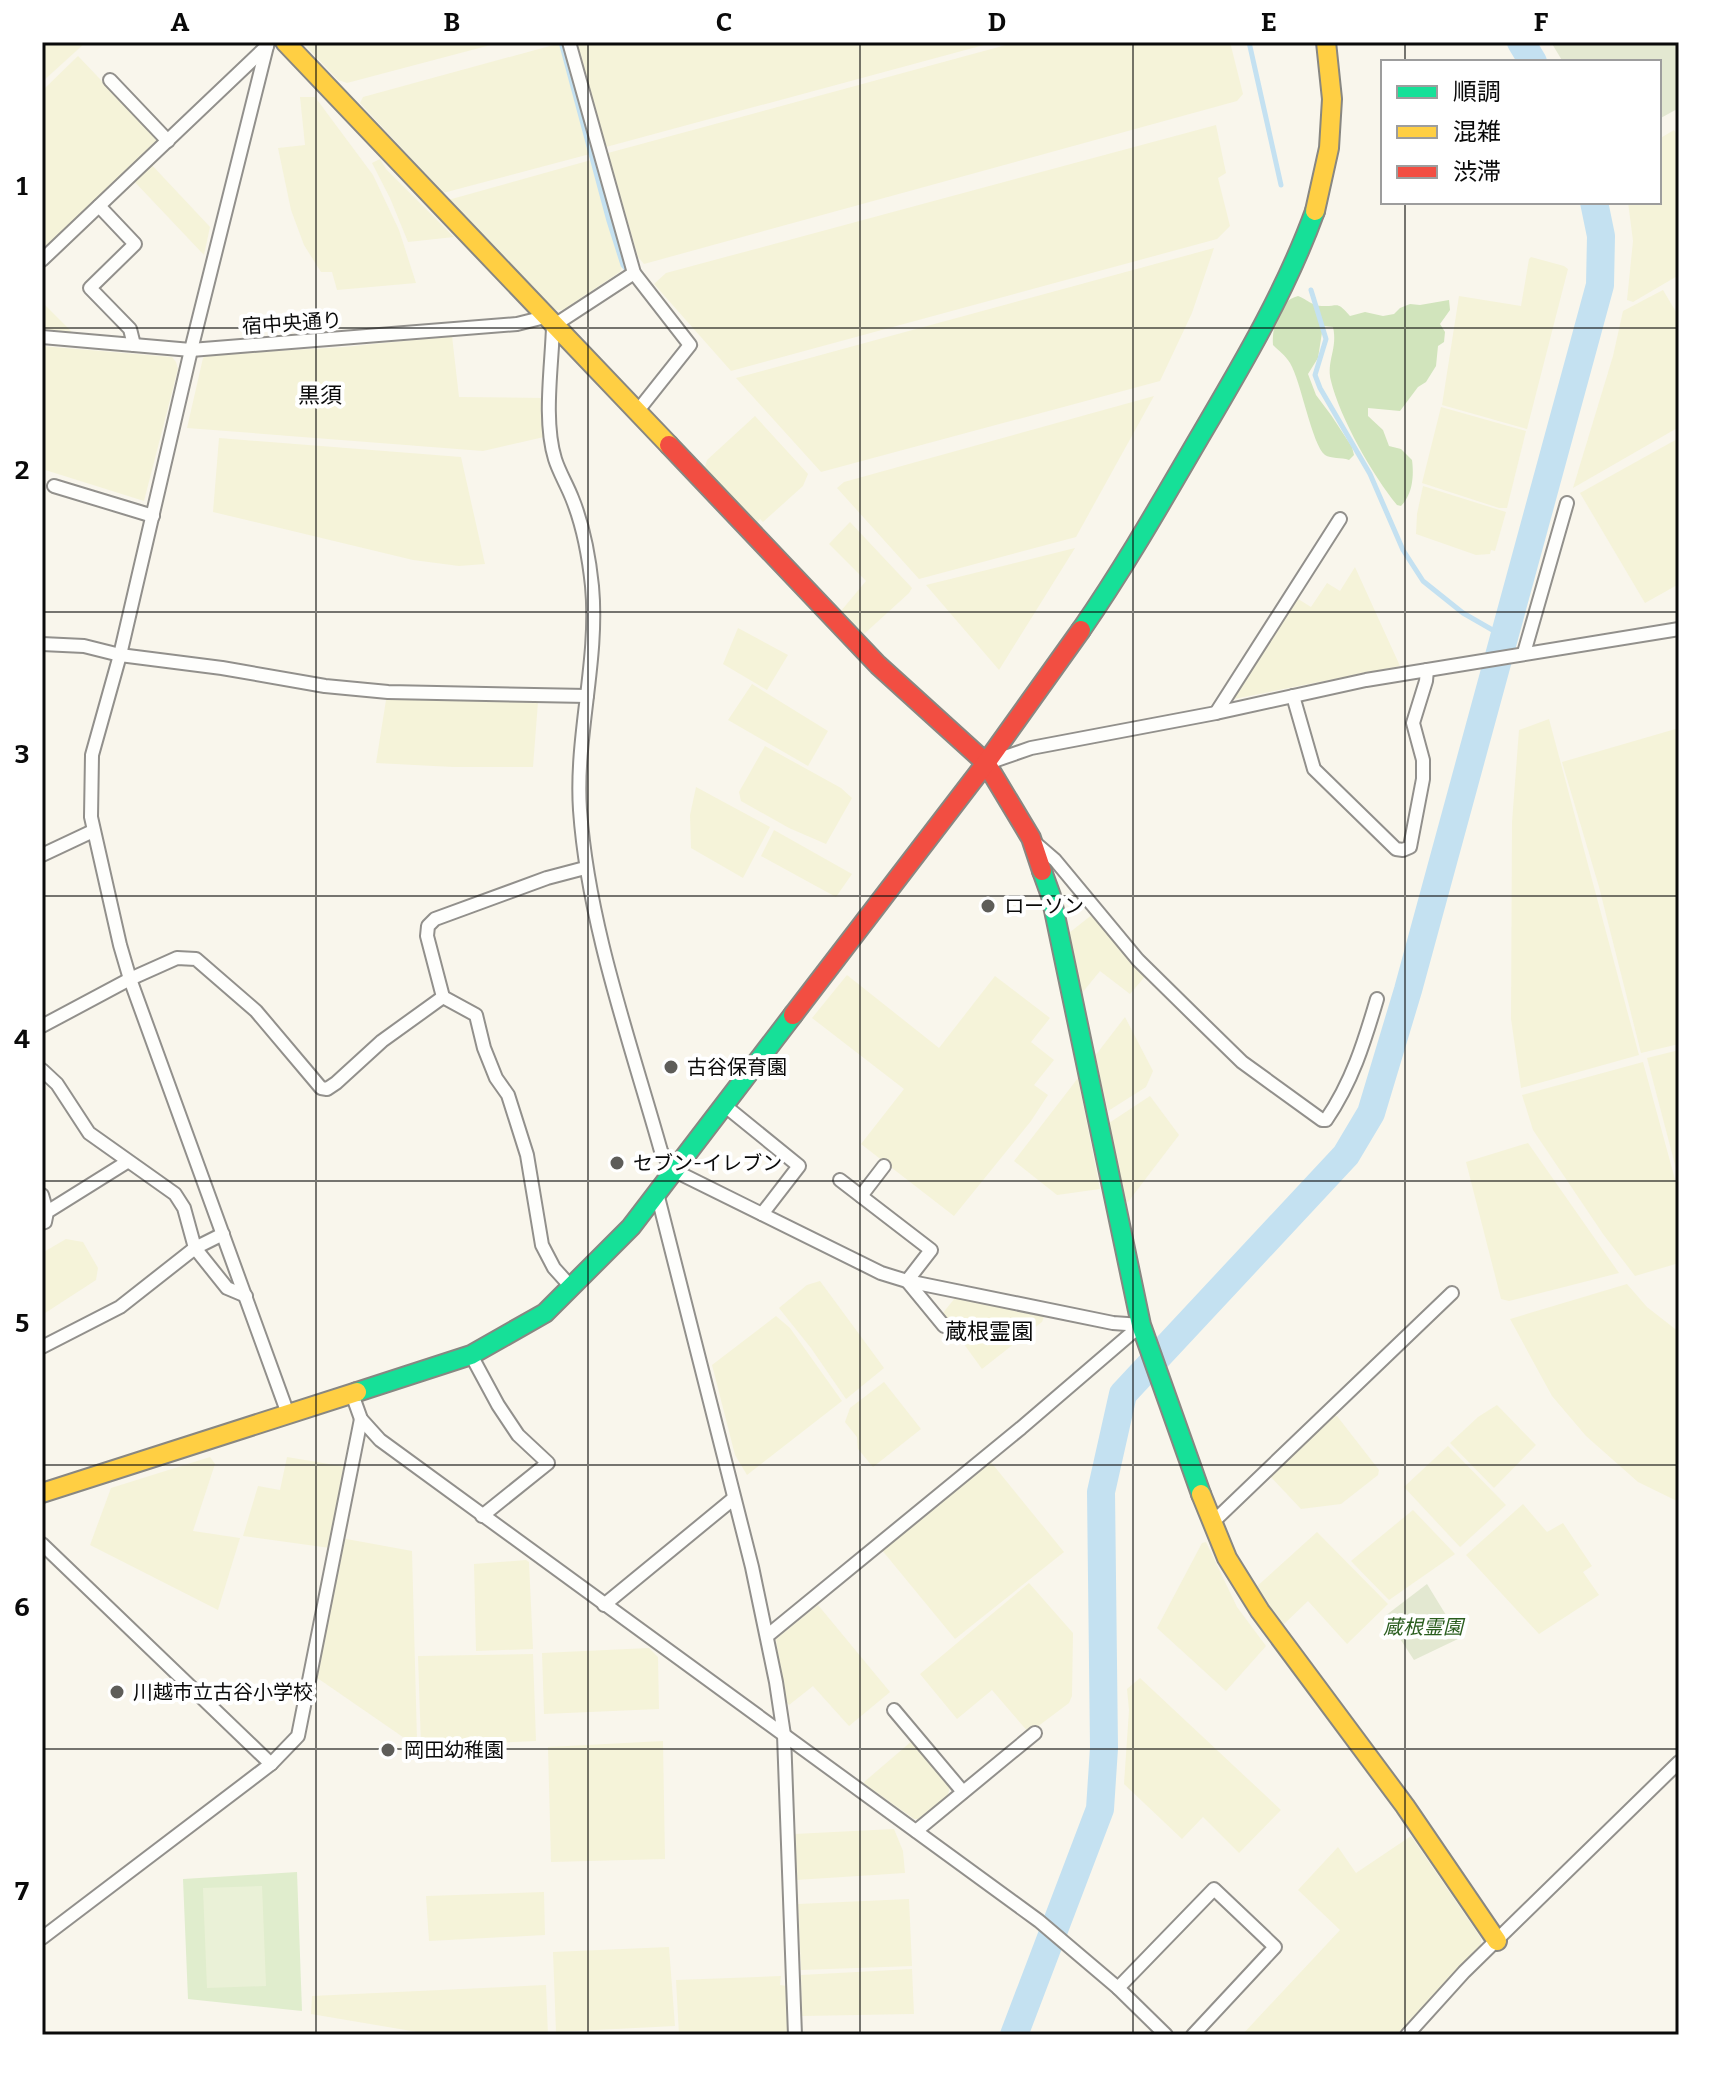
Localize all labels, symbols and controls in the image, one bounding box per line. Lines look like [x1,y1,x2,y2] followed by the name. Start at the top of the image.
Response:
[171,7,190,38] text: A
[444,7,460,38] text: B
[716,7,732,38] text: C
[988,7,1006,38] text: D
[1261,7,1277,38] text: E
[1534,7,1549,38] text: F
[1381,60,1661,204] legend
[1453,78,1501,106] text: 順調
[1453,118,1501,146] text: 混雑
[1453,158,1501,186] text: 渋滞
[16,171,28,202] text: 1
[241,308,343,338] street label: 宿中央通り
[298,382,342,409] district label: 黒須
[15,455,29,486] text: 2
[15,739,29,770] text: 3
[1004,894,1084,918] place label: ローソン
[979,897,997,915] marker: ローソン
[14,1024,30,1055] text: 4
[687,1055,787,1079] place label: 古谷保育園
[662,1058,680,1076] marker: 古谷保育園
[633,1151,782,1175] place label: セブン-イレブン
[608,1154,626,1172] marker: セブン-イレブン
[15,1308,29,1339] text: 5
[945,1318,1033,1345] district label: 蔵根霊園
[14,1592,30,1623] text: 6
[1383,1615,1466,1639] park label: 蔵根霊園
[133,1680,313,1704] place label: 川越市立古谷小学校
[108,1683,126,1701] marker: 川越市立古谷小学校
[404,1738,504,1762] place label: 岡田幼稚園
[379,1741,397,1759] marker: 岡田幼稚園
[15,1876,29,1907] text: 7

